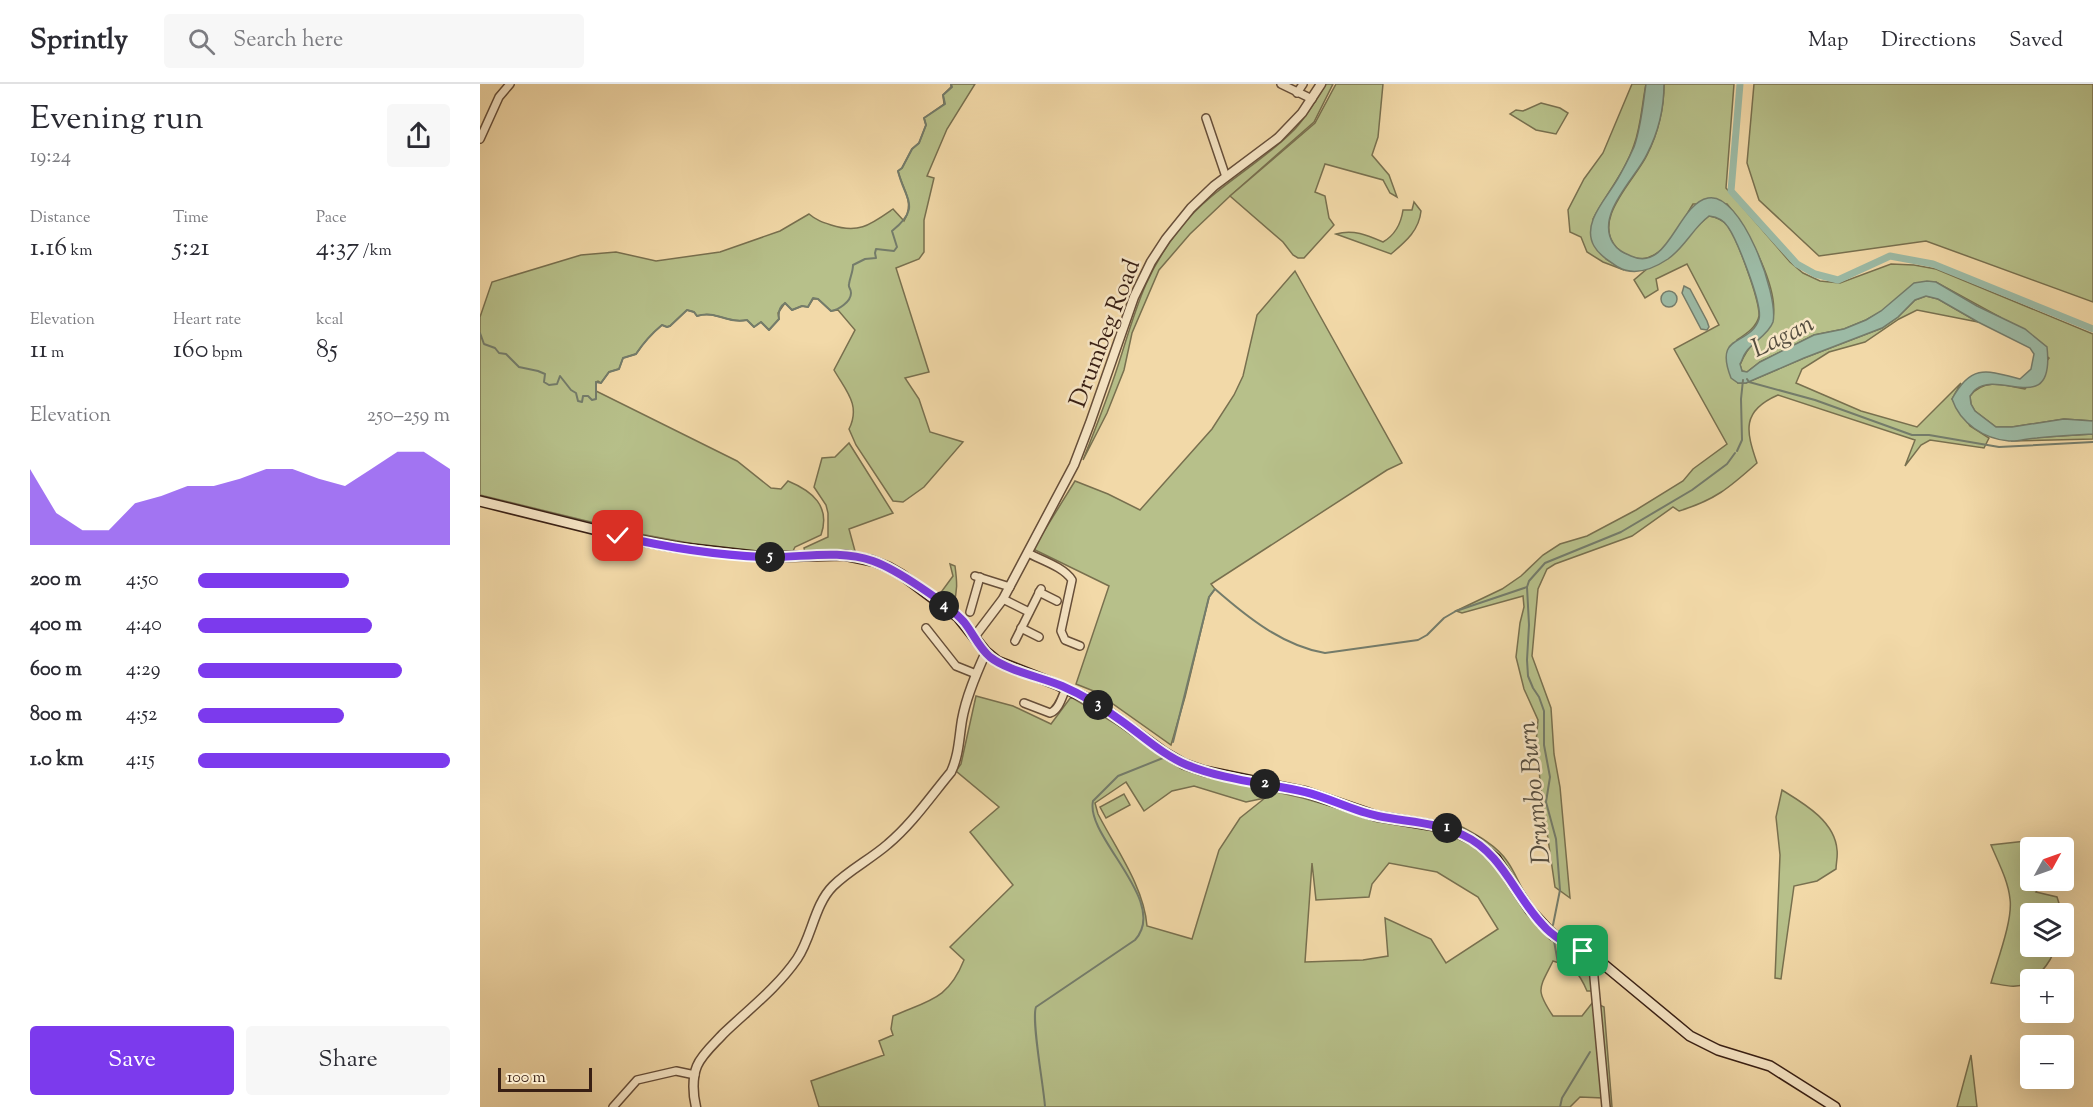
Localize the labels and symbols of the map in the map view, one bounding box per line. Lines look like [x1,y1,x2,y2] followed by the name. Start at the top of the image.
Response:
[1062,254,1150,413] street label: Drumbeg Road
[1745,306,1821,368] water label: Lagan
[592,510,643,561] pin
[755,542,785,572] pin: 5
[929,591,959,621] pin: 4
[1083,690,1113,720] pin: 3
[1510,719,1561,866] water label: Drumbo Burn
[1250,769,1280,799] pin: 2
[1432,813,1462,843] pin: 1
[2020,837,2074,891] north arrow
[1557,925,1608,976] pin
[498,1065,592,1092] scale bar

